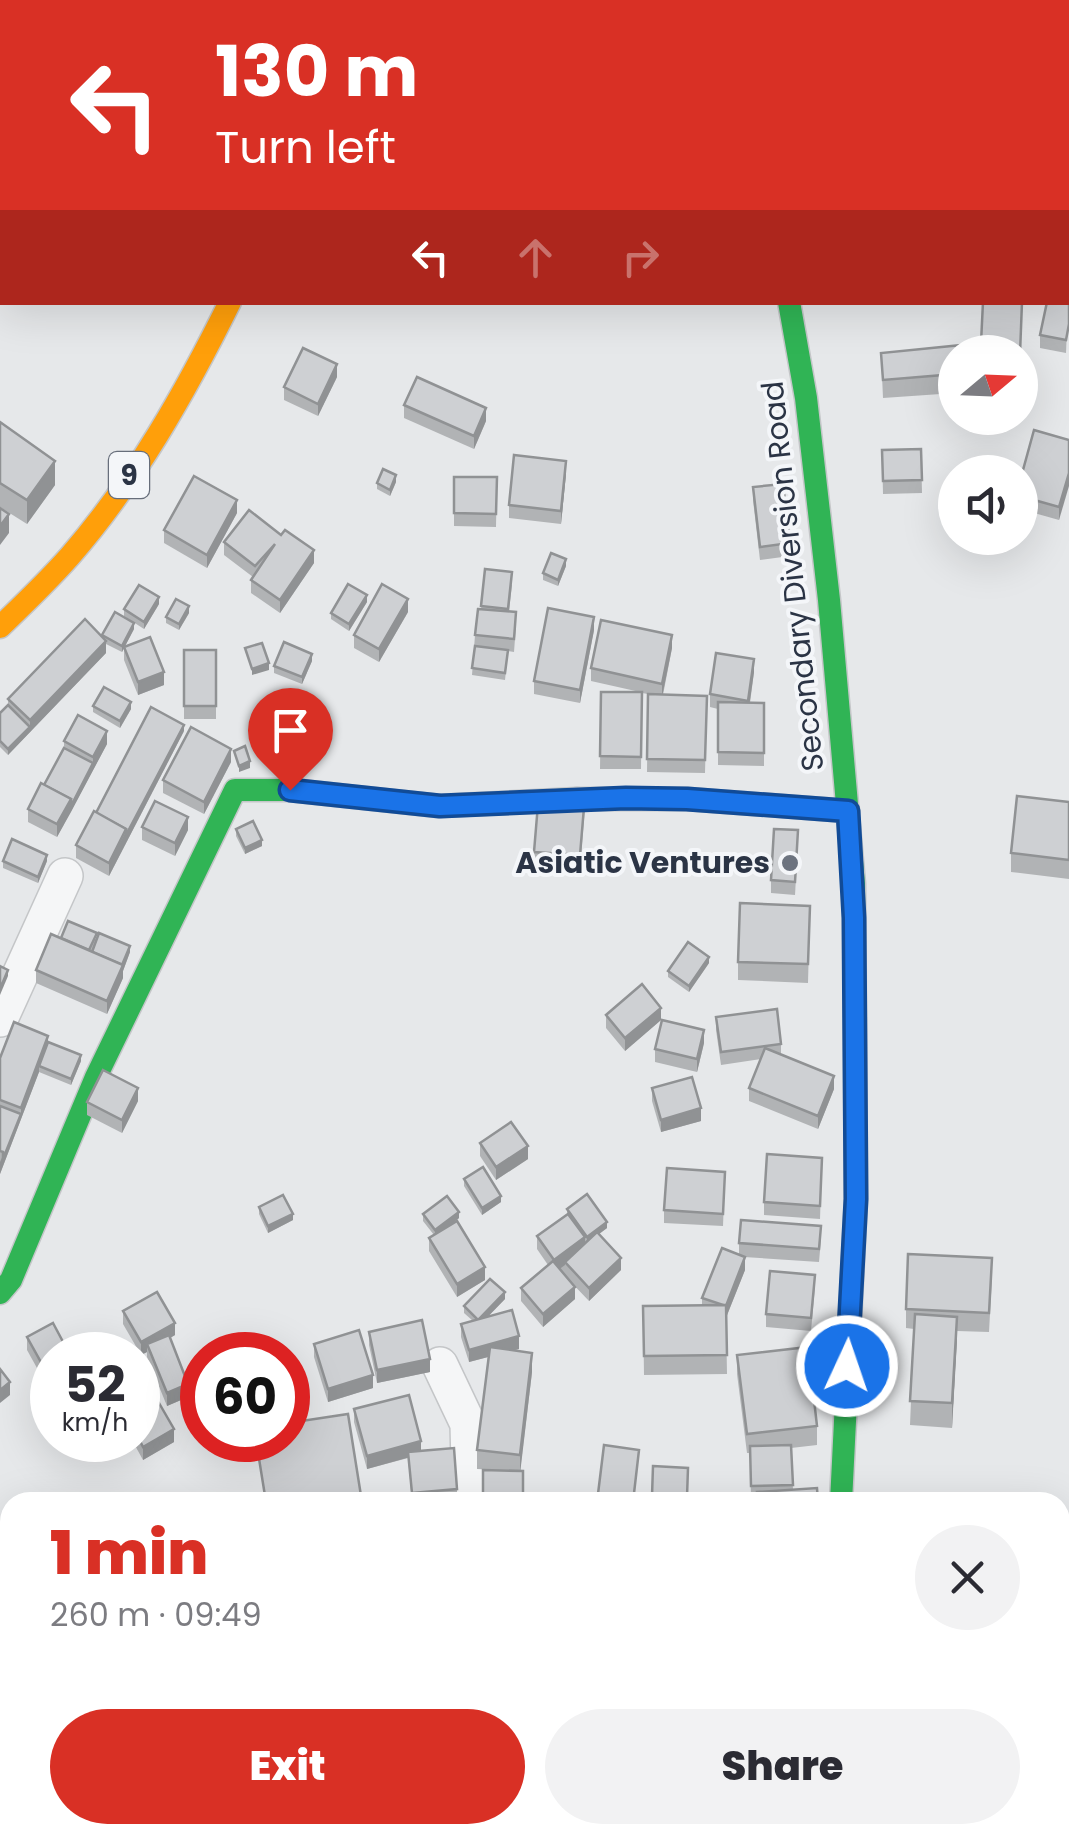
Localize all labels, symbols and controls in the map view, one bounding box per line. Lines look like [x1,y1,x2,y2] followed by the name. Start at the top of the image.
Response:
[215,22,418,121] text: 130 m
[50,40,180,170] icon: left
[215,116,396,179] text: Turn left
[403,230,458,285] icon: left
[508,230,563,285] icon: ahead
[613,230,668,285] icon: right
[938,335,1038,435] north arrow
[938,335,1038,555] map controls
[751,379,834,773] street label: Secondary Diversion Road
[109,452,149,498] road number: 9
[938,455,1038,555] button: sound
[248,688,333,791] pin
[263,703,318,758] icon: arrive
[515,841,770,884] place label: Asiatic Ventures
[779,852,801,874] marker: Asiatic Ventures
[795,1314,899,1418] position arrow
[180,1332,310,1462] speed limit sign: 60
[64,1349,126,1420] text: 52
[62,1405,128,1440] text: km/h
[50,1511,208,1595] text: 1 min
[915,1525,1020,1630] button: close
[50,1592,262,1637] text: 260 m · 09:49
[50,1709,525,1824] button: Exit
[545,1709,1020,1824] button: Share

